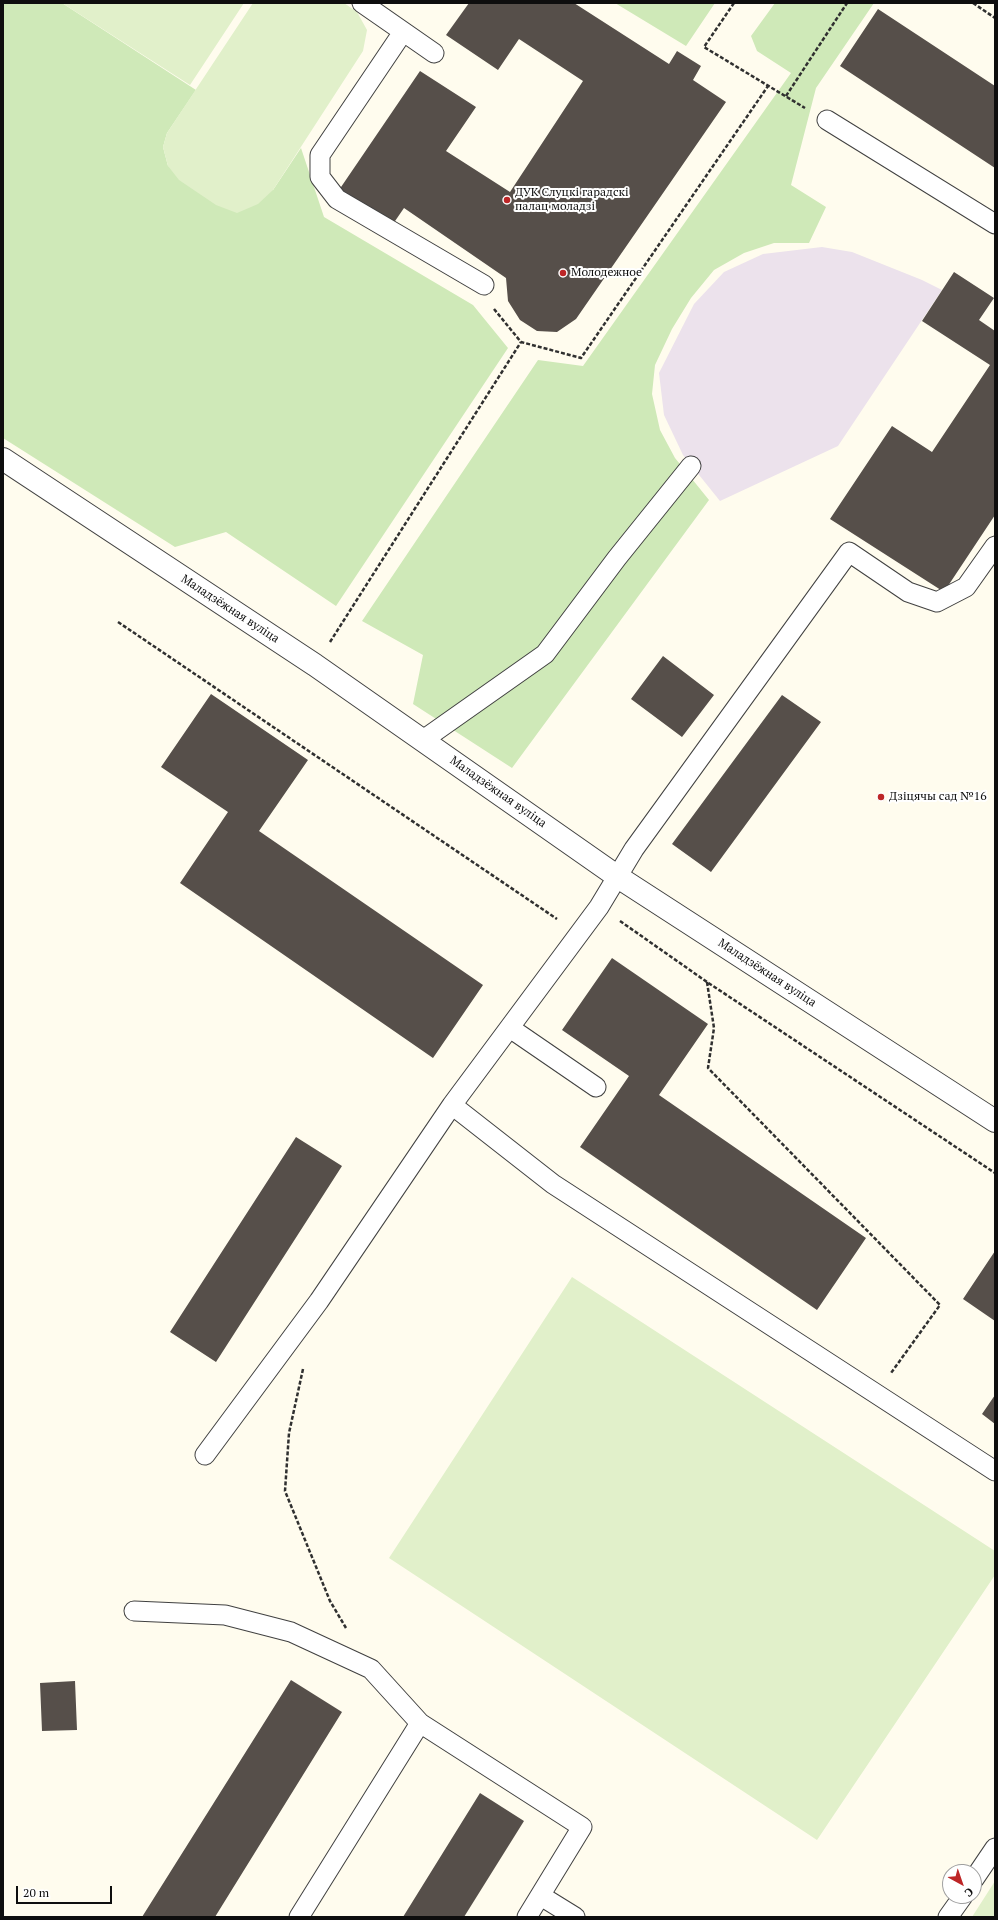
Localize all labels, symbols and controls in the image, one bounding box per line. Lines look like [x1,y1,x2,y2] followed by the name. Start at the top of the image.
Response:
[515,186,629,214] place label: ДУК Слуцкі гарадскі палац моладзі
[502,195,512,205] marker: ДУК Слуцкі гарадскі палац моладзі
[571,266,642,280] place label: Молодежное
[558,268,568,278] marker: Молодежное
[178,572,282,646] street label: Маладзёжная вуліца
[447,753,549,831] street label: Маладзёжная вуліца
[889,790,987,804] place label: Дзіцячы сад №16
[876,792,886,802] marker: Дзіцячы сад №16
[715,936,819,1010] street label: Маладзёжная вуліца
[942,1864,982,1904] north arrow
[18,1878,114,1904] scale bar
[23,1885,49,1900] text: 20 m
[962,1885,976,1900] text: С

